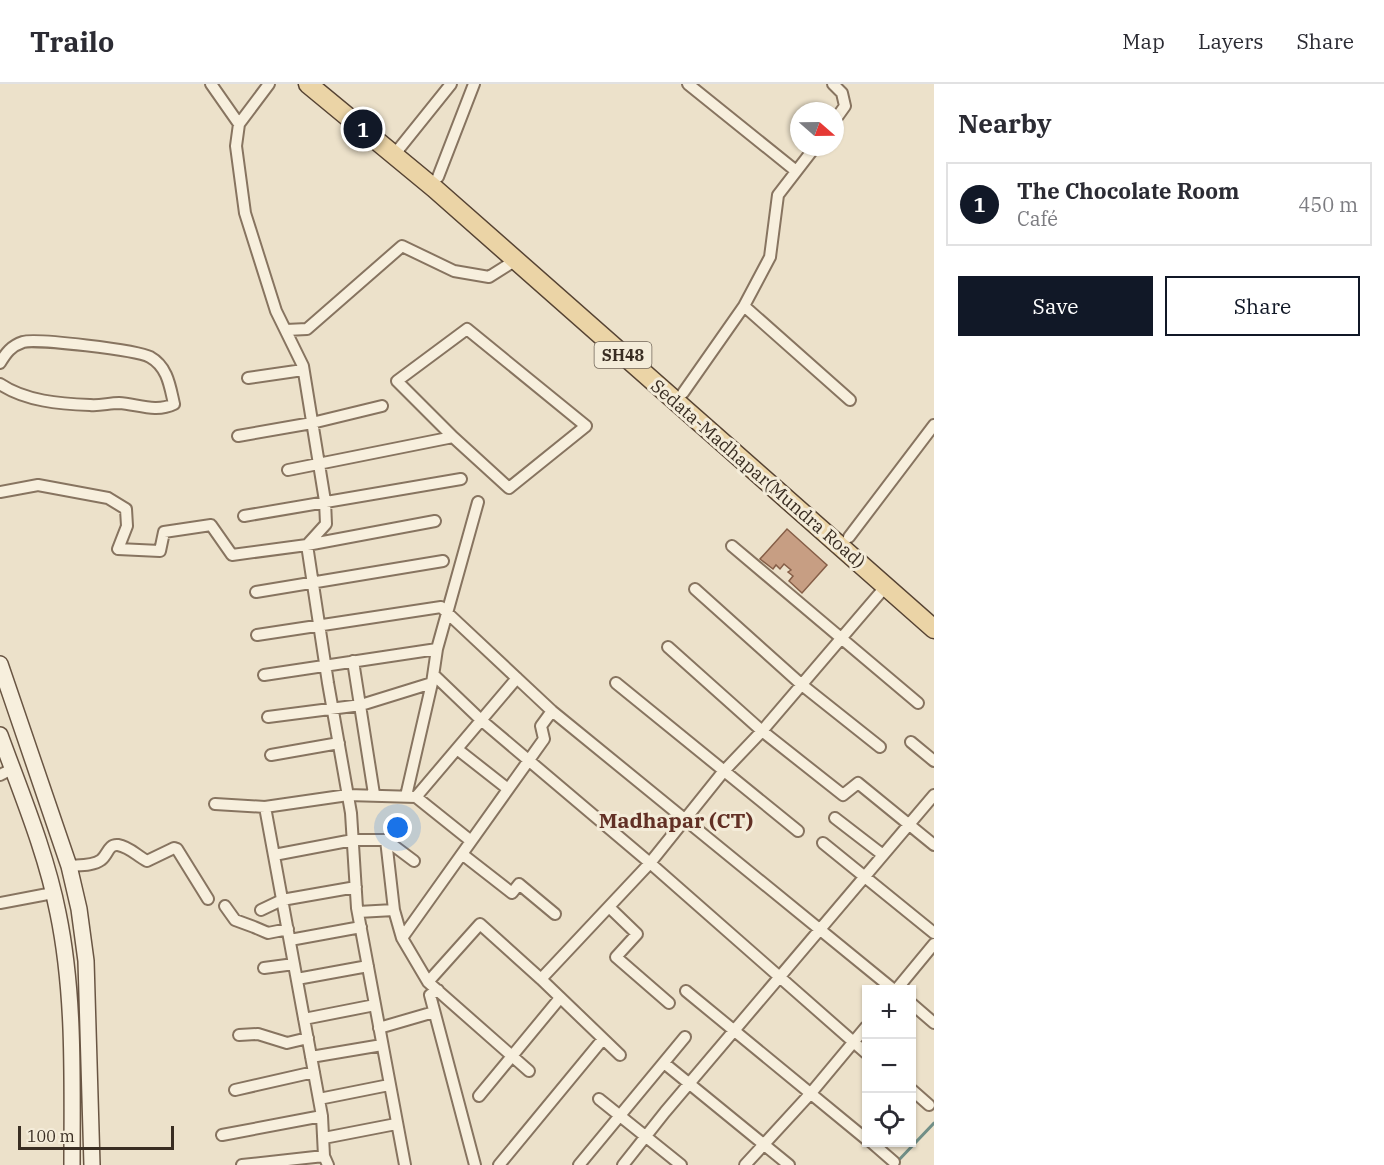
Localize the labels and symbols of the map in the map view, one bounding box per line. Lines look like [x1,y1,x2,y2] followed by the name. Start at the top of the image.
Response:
[790,102,844,156] north arrow
[344,106,382,152] pin: 1
[594,342,652,368] road number: SH48
[646,374,870,573] street label: Sedata-Madhapar(Mundra Road)
[599,806,753,834] district label: Madhapar (CT)
[383,813,412,842] your location
[18,1123,174,1150] scale bar

